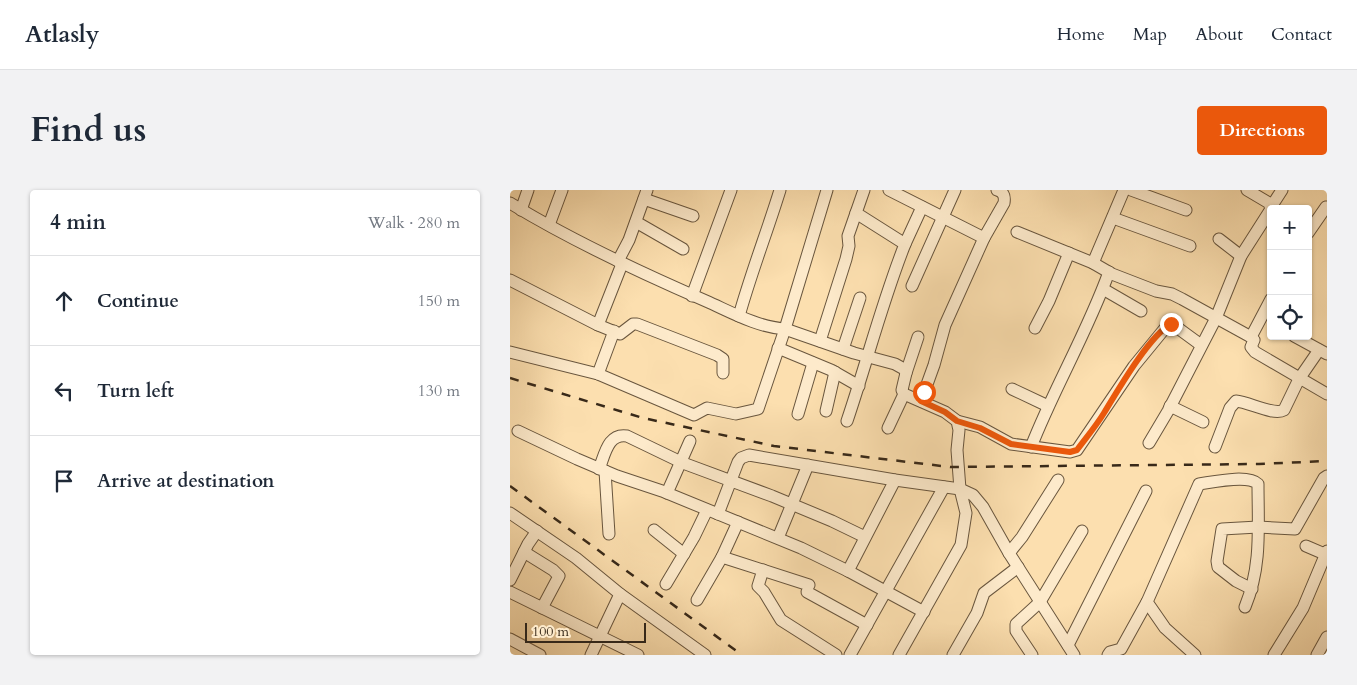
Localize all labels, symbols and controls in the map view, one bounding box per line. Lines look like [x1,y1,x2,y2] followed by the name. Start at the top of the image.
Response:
[25,18,99,51] text: Atlasly
[1057,22,1105,47] text: Home
[1133,22,1167,47] text: Map
[1195,22,1243,47] text: About
[1271,22,1332,47] text: Contact
[30,106,146,154] text: Find us
[1197,106,1327,155] button: Directions
[1267,205,1312,340] map controls
[1267,205,1312,250] button: +
[50,208,106,237] text: 4 min
[368,212,460,234] text: Walk · 280 m
[1267,250,1312,295] button: −
[50,287,78,315] icon: ahead
[97,288,179,314] text: Continue
[418,290,460,312] text: 150 m
[1267,295,1312,340] button: locate
[1160,313,1183,336] route end
[50,377,78,405] icon: left
[97,378,174,404] text: Turn left
[418,380,460,402] text: 130 m
[913,381,936,404] route start
[50,467,78,495] icon: arrive
[97,468,274,494] text: Arrive at destination
[525,620,646,643] scale bar
[532,622,569,641] text: 100 m

